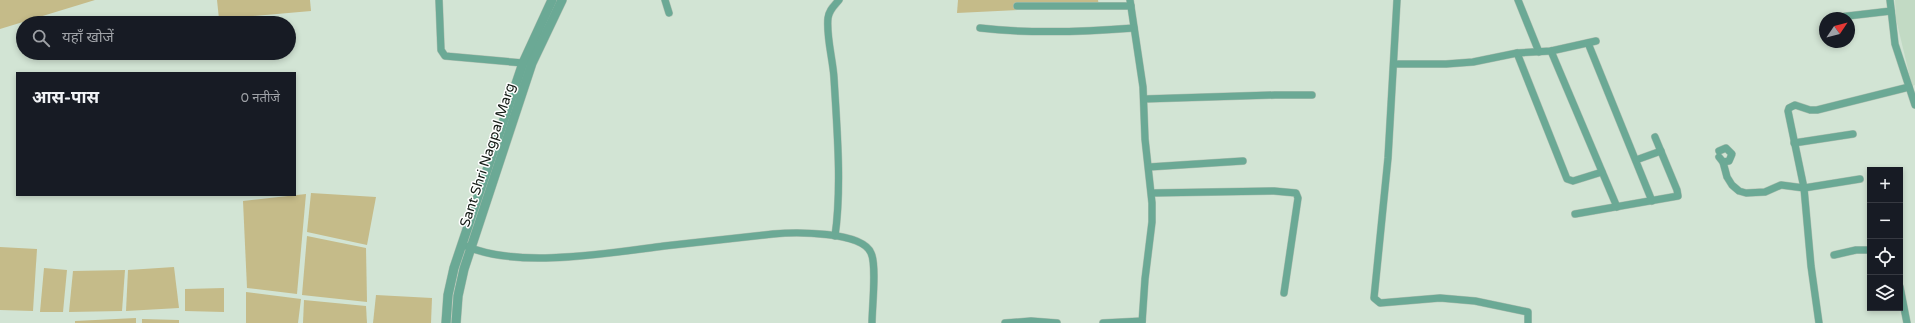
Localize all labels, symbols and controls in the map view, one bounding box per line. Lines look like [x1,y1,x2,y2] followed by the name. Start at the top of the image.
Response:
[1819,12,1855,48] north arrow
[16,16,296,60] search box
[30,27,52,49] icon: search
[62,28,114,46] text: यहाँ खोजें
[456,81,519,229] street label: Sant Shri Nagpal Marg
[32,87,99,108] text: आस-पास
[241,90,280,106] text: 0 नतीजे
[1867,167,1903,311] map controls
[1867,167,1903,203] button: +
[1867,203,1903,239] button: −
[1867,239,1903,275] button: locate
[1867,275,1903,311] button: layers

